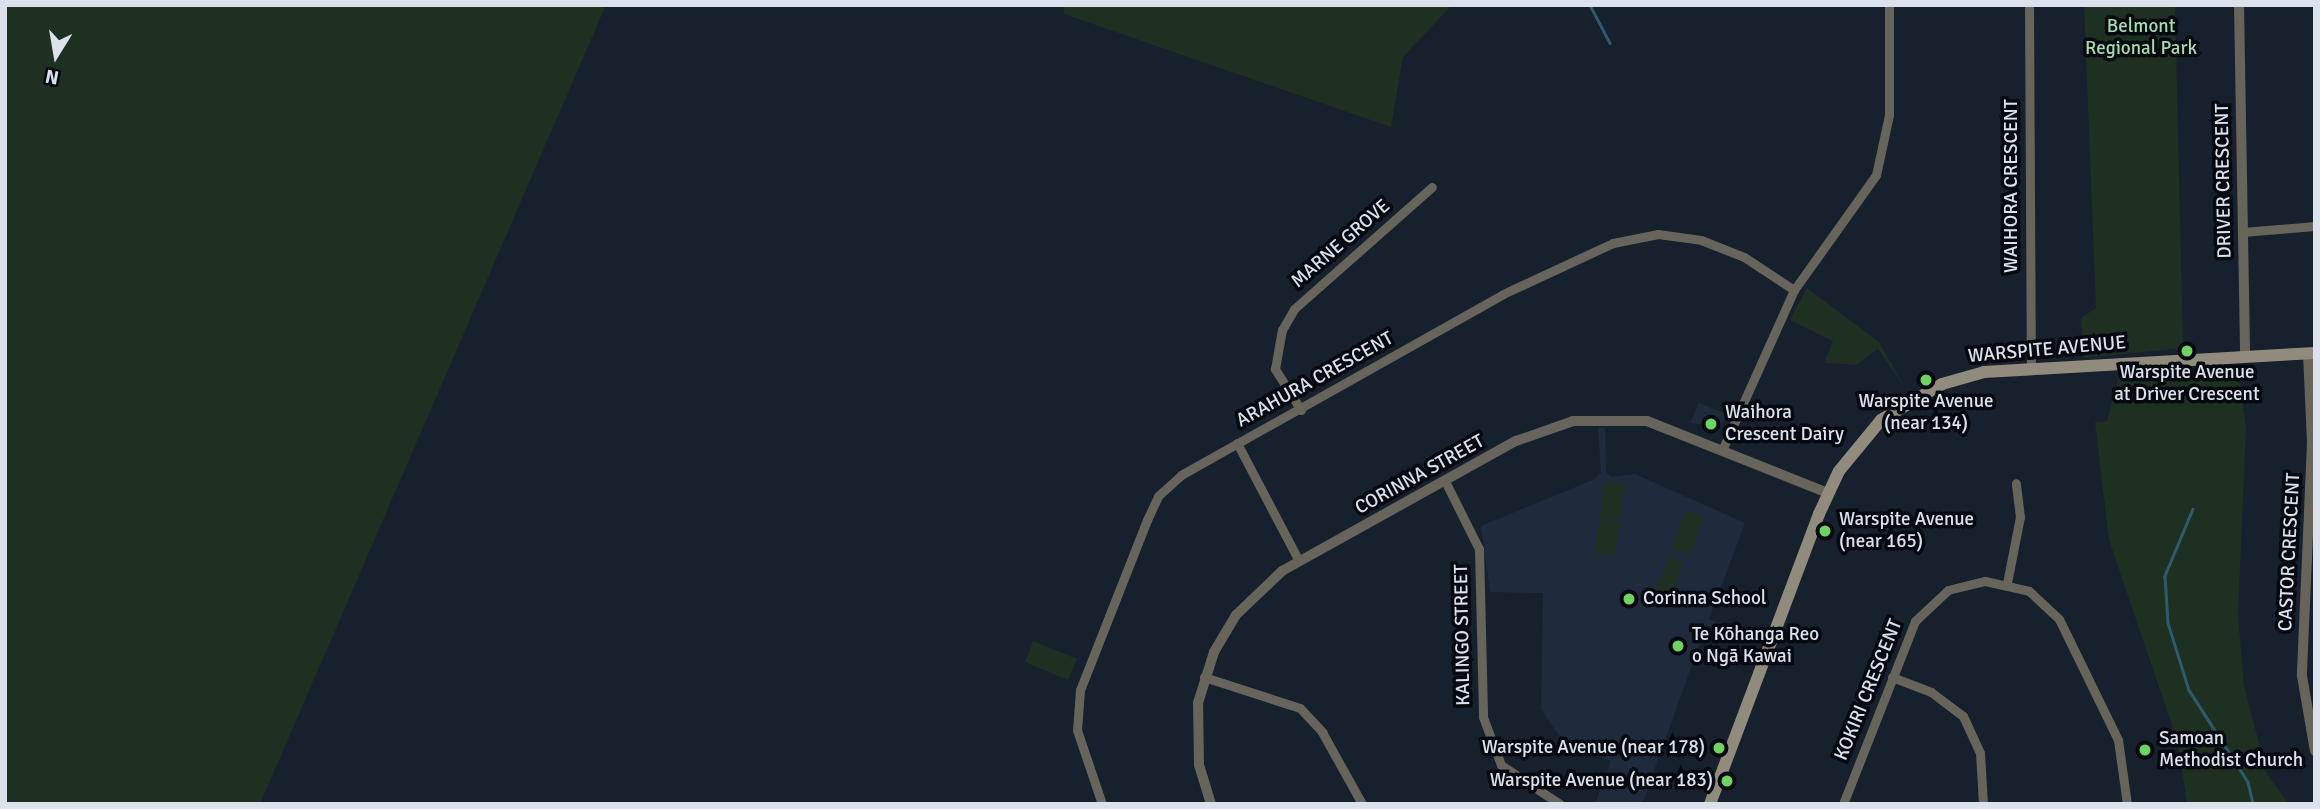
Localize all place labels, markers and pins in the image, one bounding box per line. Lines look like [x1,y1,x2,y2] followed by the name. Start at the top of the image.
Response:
[2179,343,2195,359] marker: Warspite Avenue at Driver Crescent
[2114,362,2260,406] place label: Warspite Avenue at Driver Crescent
[1918,372,1934,388] marker: Warspite Avenue (near 134)
[1858,391,1994,435] place label: Warspite Avenue (near 134)
[1725,402,1844,446] place label: Waihora Crescent Dairy
[1703,416,1719,432] marker: Waihora Crescent Dairy
[1839,509,1974,553] place label: Warspite Avenue (near 165)
[1817,523,1833,539] marker: Warspite Avenue (near 165)
[1643,588,1766,610] place label: Corinna School
[1621,591,1637,607] marker: Corinna School
[1692,624,1819,668] place label: Te Kōhanga Reo o Ngā Kawai
[1670,638,1686,654] marker: Te Kōhanga Reo o Ngā Kawai
[2159,728,2303,772] place label: Samoan Methodist Church
[1482,737,1705,759] place label: Warspite Avenue (near 178)
[1711,740,1727,756] marker: Warspite Avenue (near 178)
[2137,742,2153,758] marker: Samoan Methodist Church
[1490,770,1713,792] place label: Warspite Avenue (near 183)
[1719,773,1735,789] marker: Warspite Avenue (near 183)

